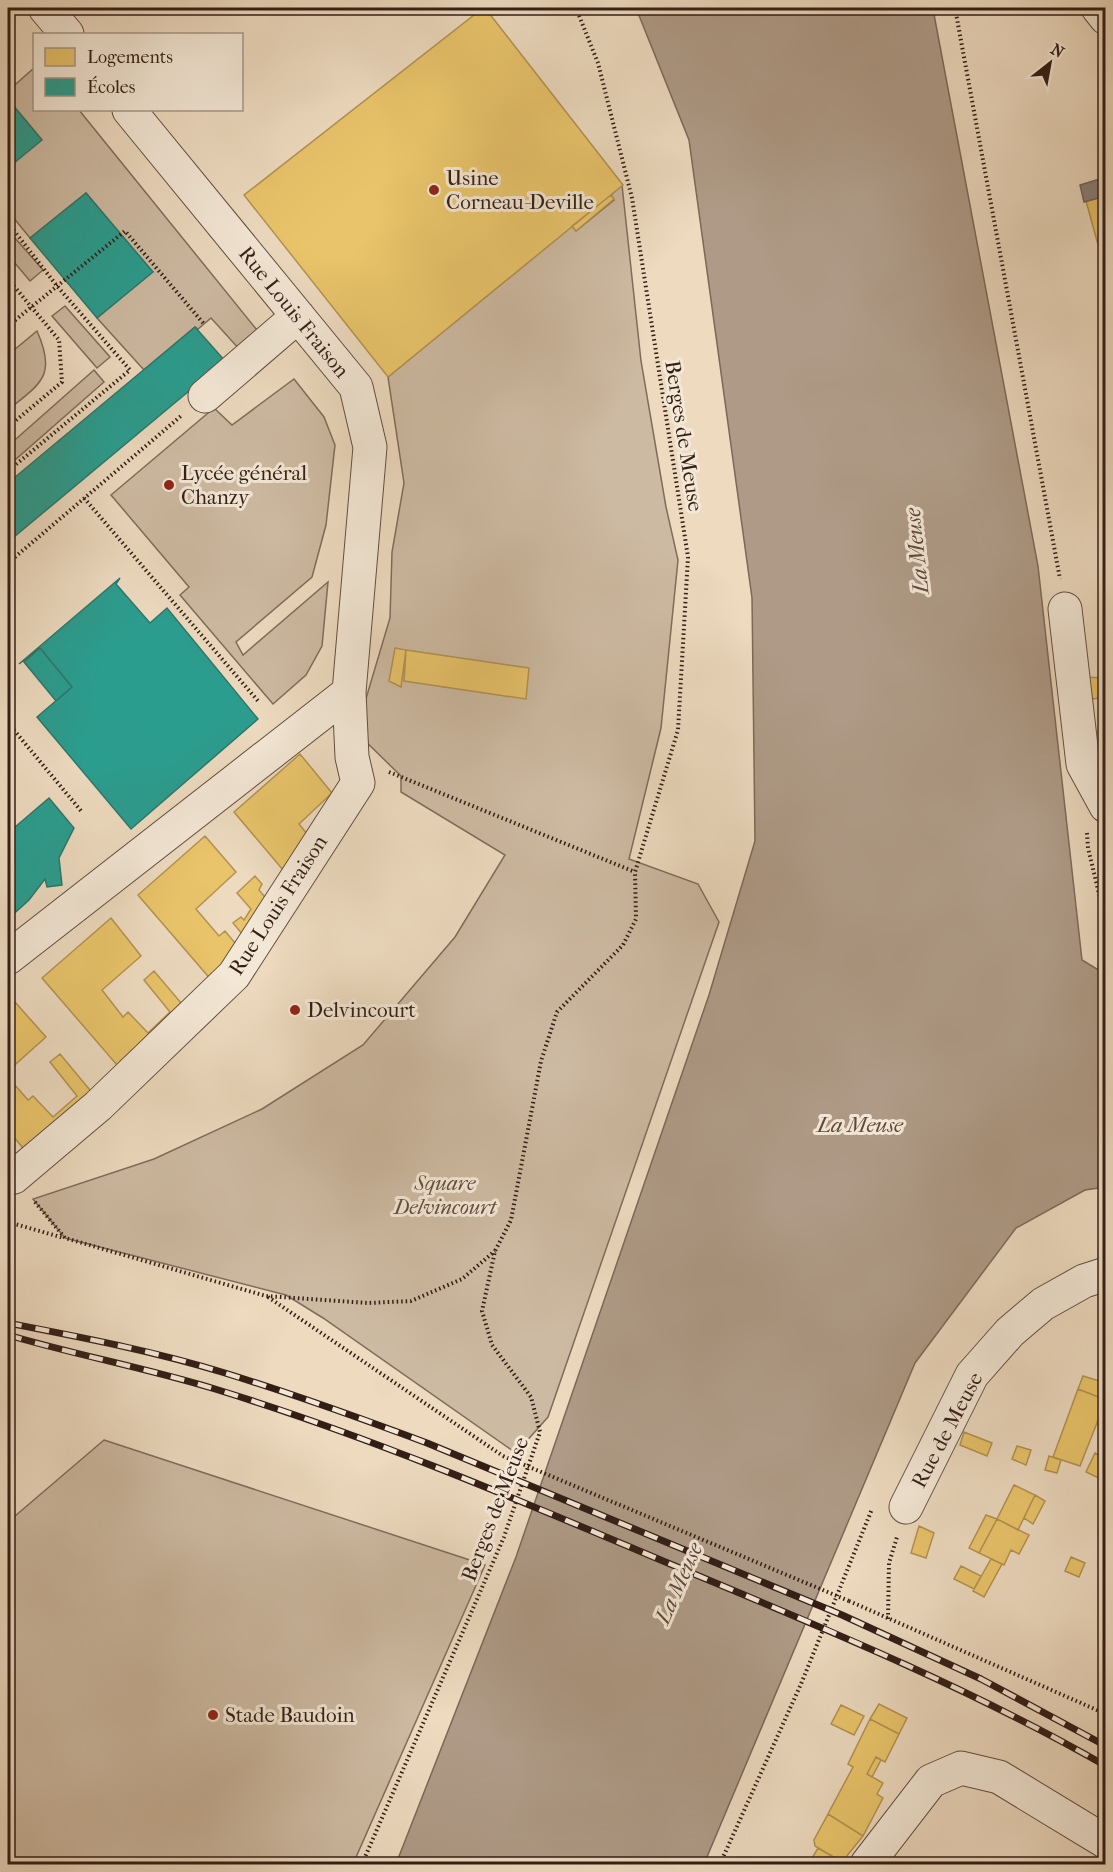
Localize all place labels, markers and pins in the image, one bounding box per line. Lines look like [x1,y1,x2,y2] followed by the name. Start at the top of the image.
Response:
[446,166,594,214] place label: Usine Corneau-Deville
[427,183,441,197] marker: Usine Corneau-Deville
[181,461,307,509] place label: Lycée général Chanzy
[162,478,176,492] marker: Lycée général Chanzy
[307,998,416,1022] place label: Delvincourt
[288,1003,302,1017] marker: Delvincourt
[225,1703,355,1727] place label: Stade Baudoin
[206,1708,220,1722] marker: Stade Baudoin

